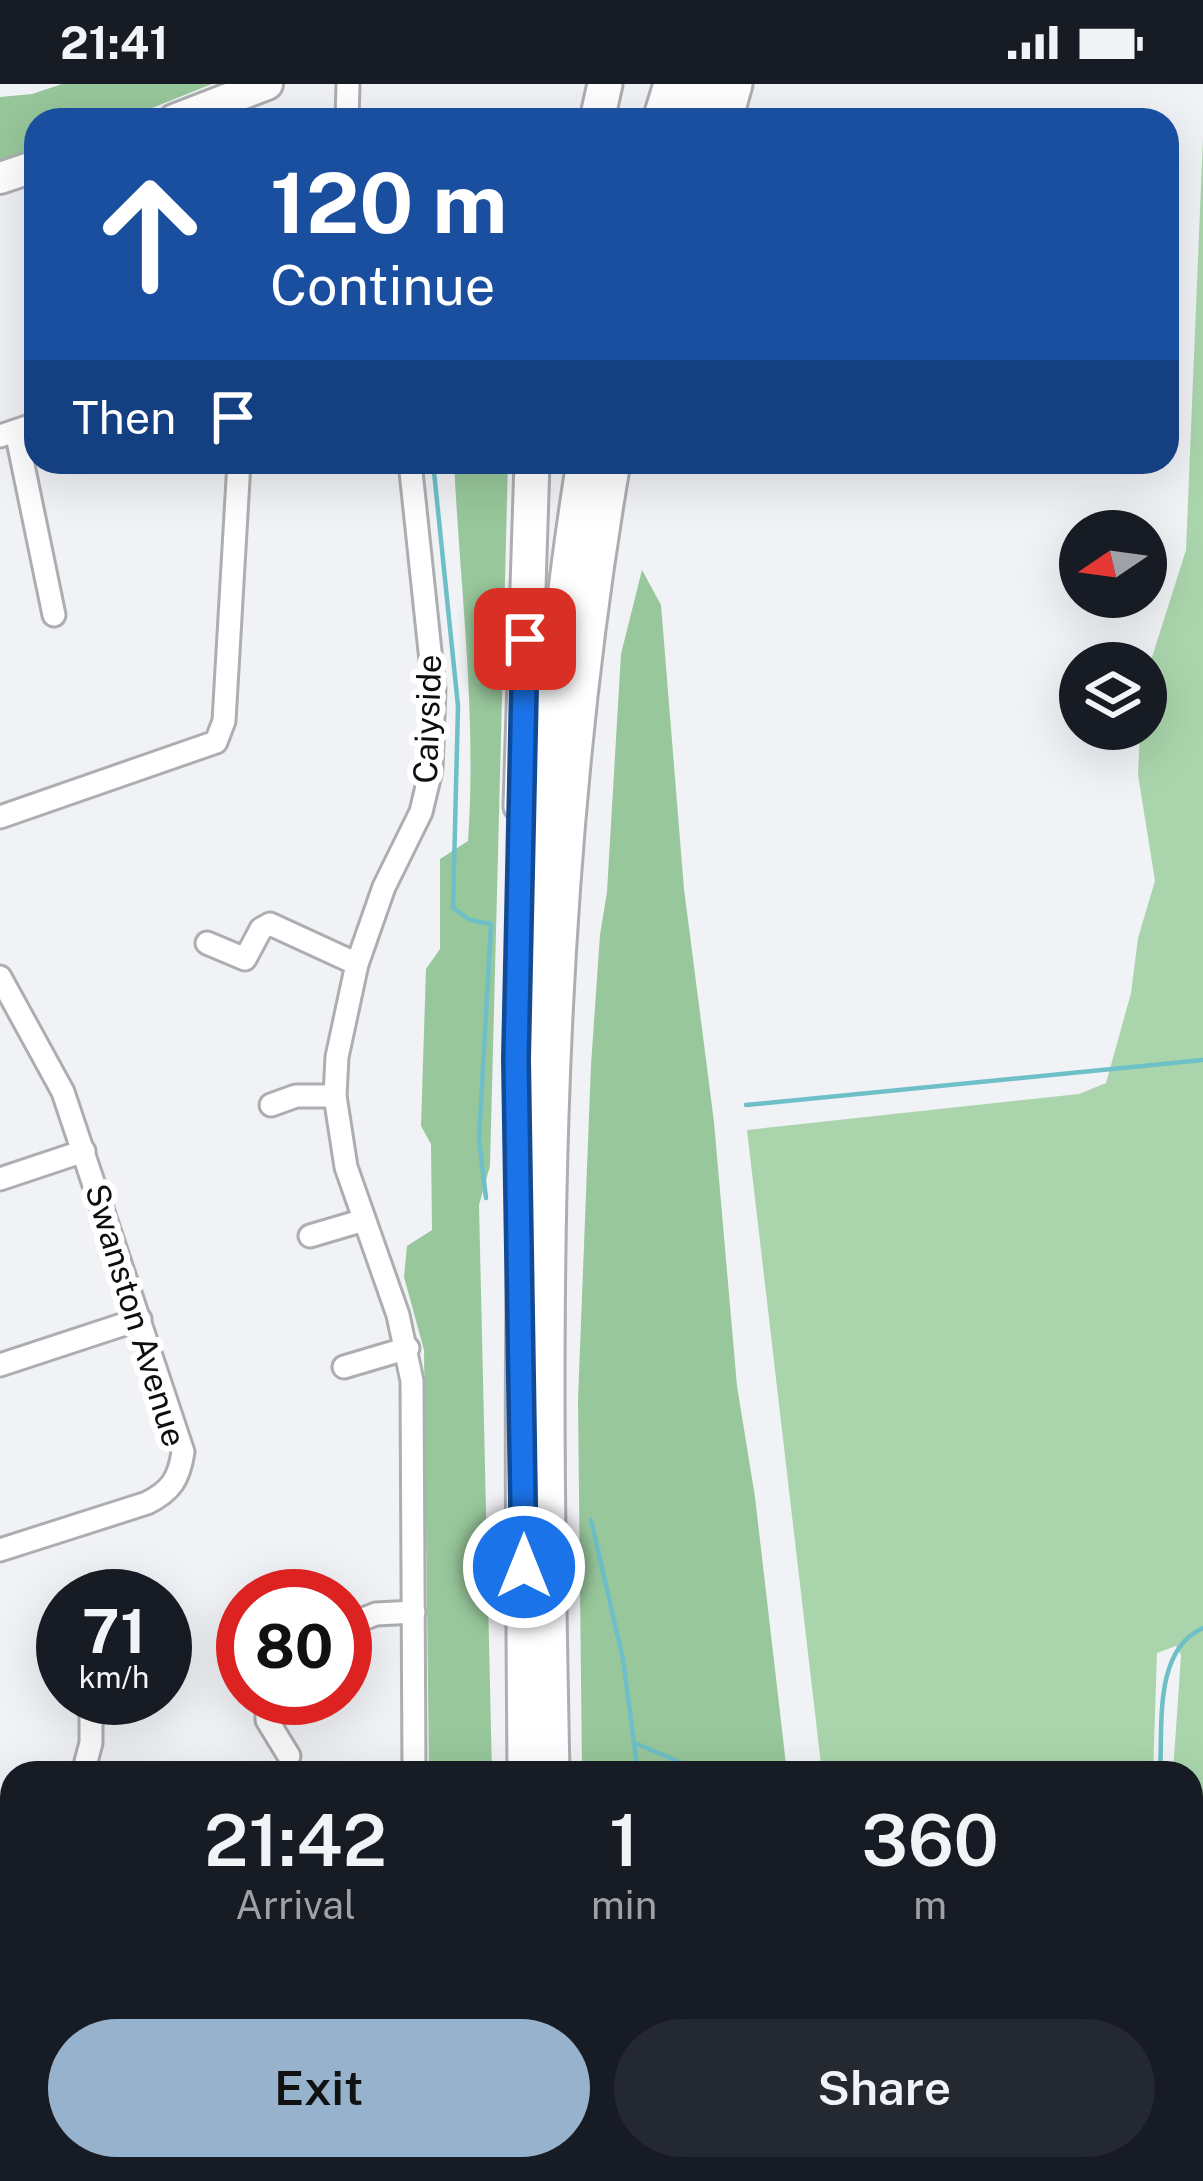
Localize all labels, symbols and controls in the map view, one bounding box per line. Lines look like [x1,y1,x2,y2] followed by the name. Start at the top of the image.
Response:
[60,16,169,69] text: 21:41
[270,153,508,252] text: 120 m
[72,156,228,312] icon: ahead
[270,254,495,317] text: Continue
[200,384,266,450] icon: arrive
[72,391,176,444] text: Then
[1059,510,1167,618] north arrow
[1059,510,1167,750] map controls
[474,588,576,690] pin
[492,606,558,672] icon: arrive
[1059,642,1167,750] button: layers
[406,654,448,784] street label: Caiyside
[78,1179,194,1451] street label: Swanston Avenue
[461,1504,587,1630] position arrow
[216,1569,372,1725] speed limit sign: 80
[82,1596,146,1667] text: 71
[79,1659,149,1695] text: km/h
[204,1798,387,1882] text: 21:42
[609,1798,639,1882] text: 1
[861,1798,999,1882] text: 360
[235,1882,356,1928] text: Arrival
[591,1882,657,1928] text: min
[913,1882,947,1928] text: m
[48,2019,590,2157] button: Exit
[614,2019,1155,2157] button: Share

